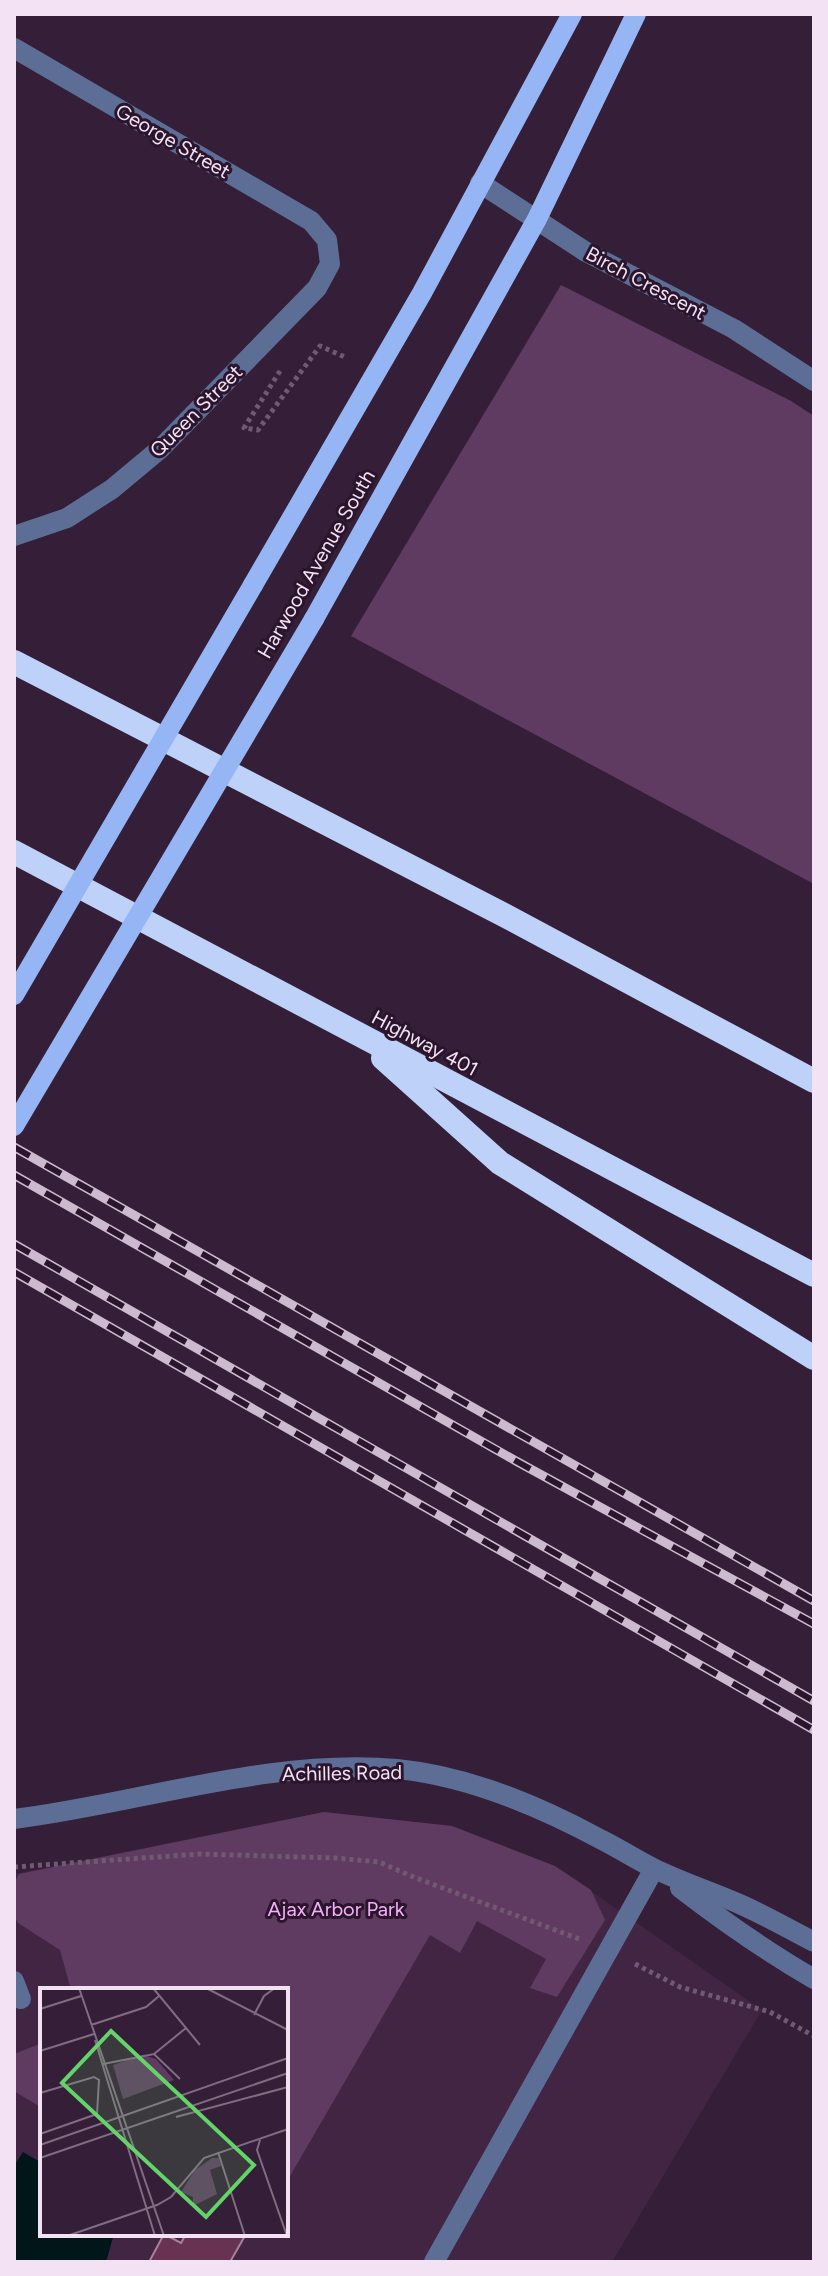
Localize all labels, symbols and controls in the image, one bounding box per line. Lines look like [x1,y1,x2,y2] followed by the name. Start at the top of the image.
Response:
[112,99,234,183] street label: George Street
[582,241,710,325] street label: Birch Crescent
[145,360,247,462] street label: Queen Street
[252,465,380,663] street label: Harwood Avenue South
[368,1005,482,1081] street label: Highway 401
[282,1760,402,1786] street label: Achilles Road
[268,1897,405,1921] park label: Ajax Arbor Park
[40,1988,288,2236] inset map

